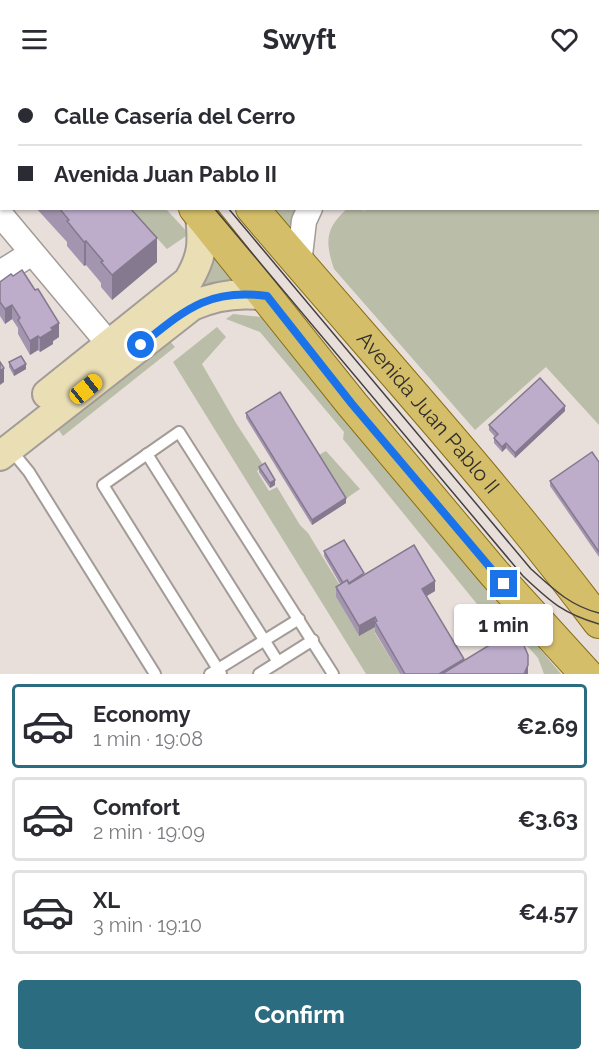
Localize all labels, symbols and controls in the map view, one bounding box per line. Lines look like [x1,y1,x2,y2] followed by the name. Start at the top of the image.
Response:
[18,23,51,56] icon: menu
[548,23,581,56] icon: heart
[263,24,336,55] text: Swyft
[54,103,295,129] text: Calle Casería del Cerro
[54,161,277,187] text: Avenida Juan Pablo II
[352,326,505,499] street label: Avenida Juan Pablo II
[127,331,154,358] route start
[66,371,106,407] car
[490,570,517,597] route end
[454,605,554,647] callout: 1 min
[478,613,529,637] text: 1 min
[21,699,75,753] icon: car
[93,701,191,727] text: Economy
[517,713,578,739] text: €2.69
[93,727,203,751] text: 1 min · 19:08
[21,792,75,846] icon: car
[93,794,180,820] text: Comfort
[518,806,578,832] text: €3.63
[93,820,205,844] text: 2 min · 19:09
[21,885,75,939] icon: car
[93,887,120,913] text: XL
[518,899,578,925] text: €4.57
[93,913,202,937] text: 3 min · 19:10
[18,980,581,1049] button: Confirm

